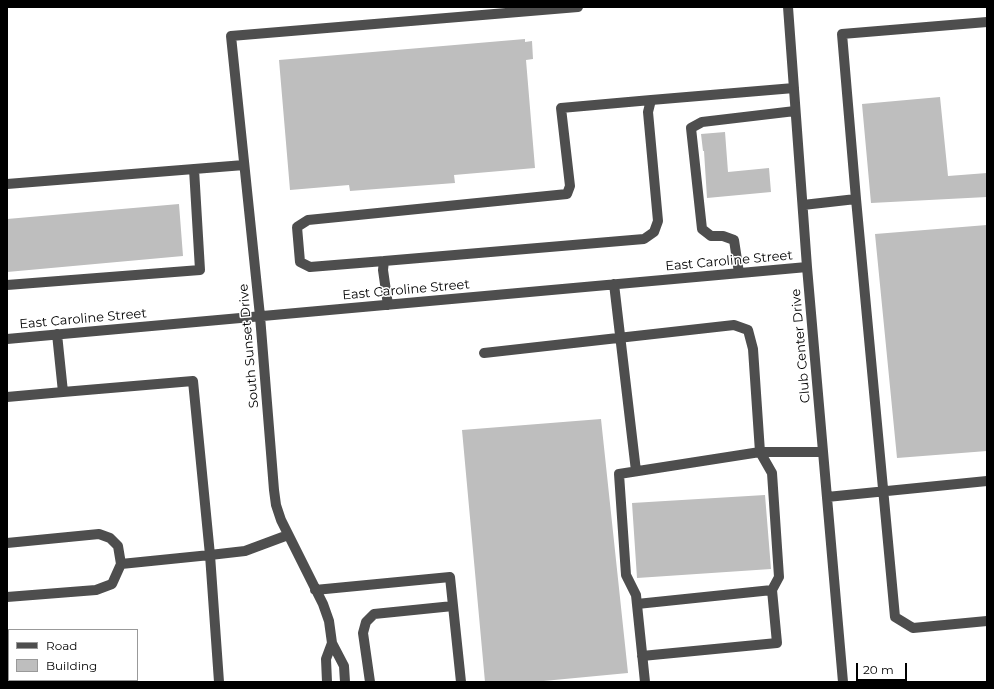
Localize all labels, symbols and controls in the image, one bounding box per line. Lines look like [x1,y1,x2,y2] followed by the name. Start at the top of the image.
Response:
[665,248,793,274] street label: East Caroline Street
[342,277,470,303] street label: East Caroline Street
[236,283,262,409] street label: South Sunset Drive
[788,288,814,404] street label: Club Center Drive
[19,306,147,332] street label: East Caroline Street
[8,629,138,681] legend
[46,638,77,653] text: Road
[858,655,909,681] scale bar
[46,658,97,673] text: Building
[863,662,894,677] text: 20 m

